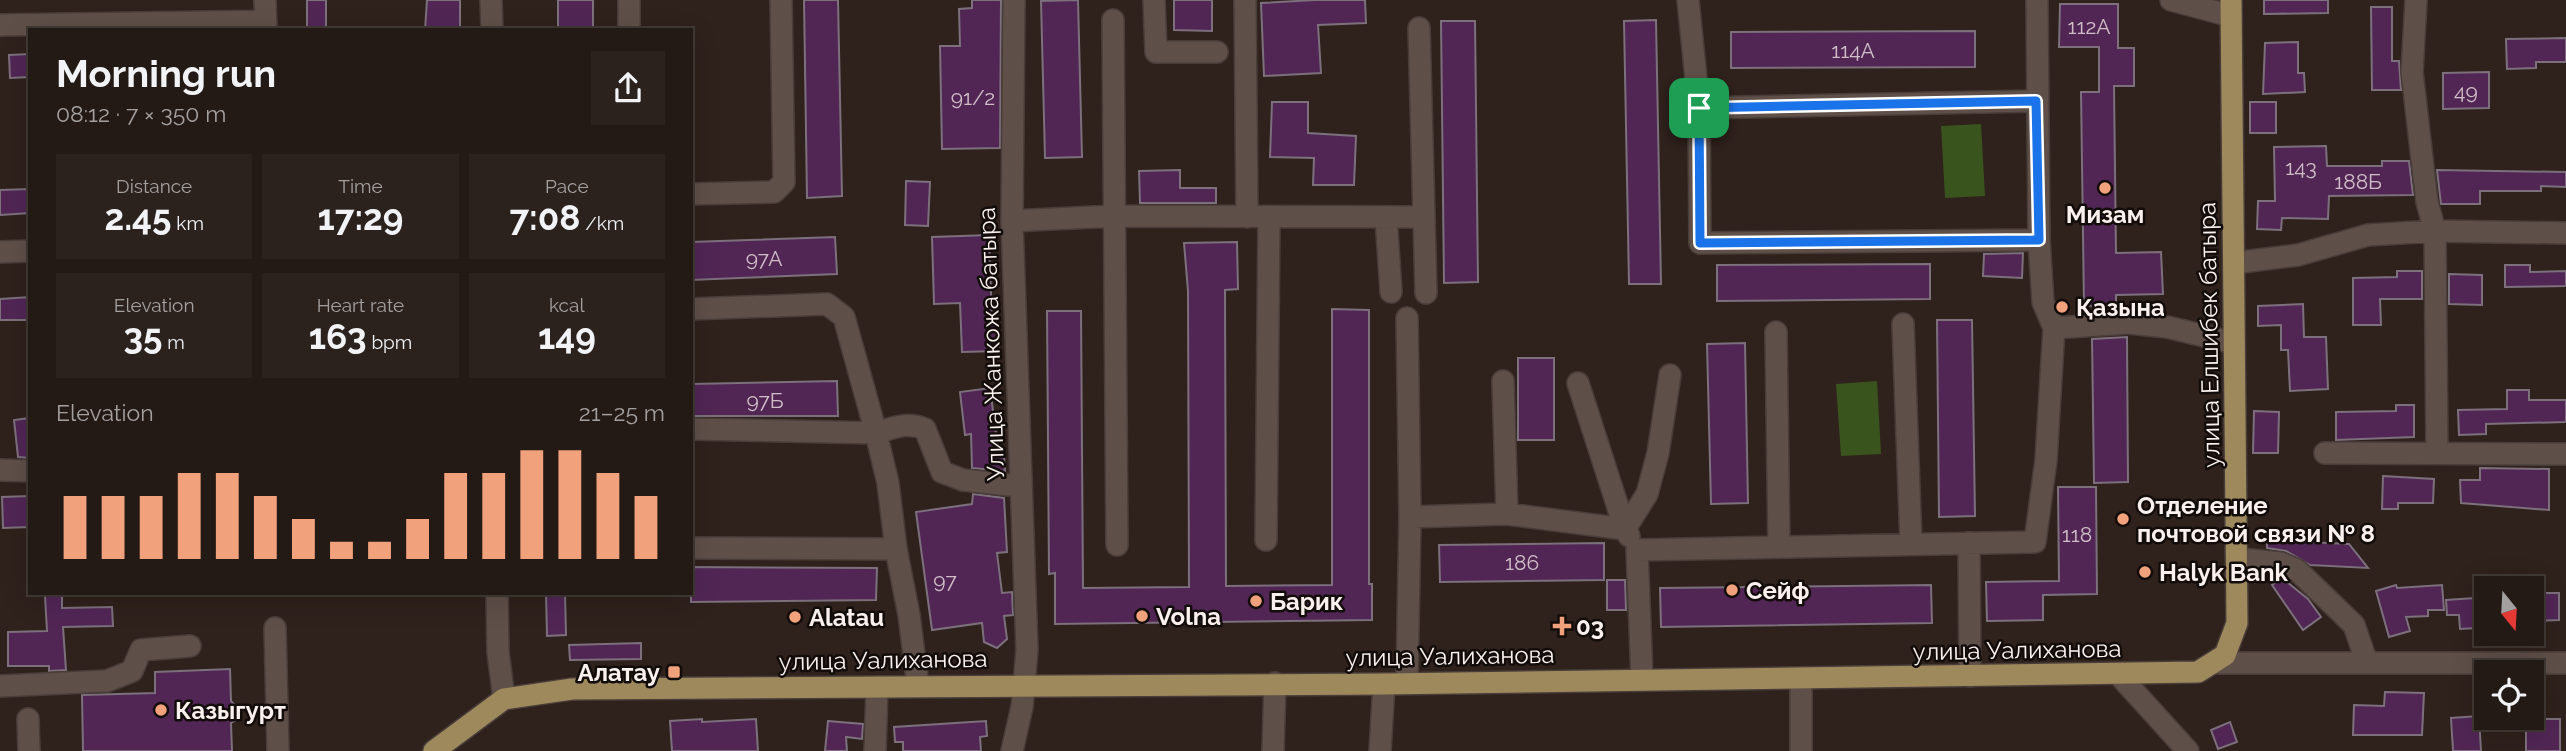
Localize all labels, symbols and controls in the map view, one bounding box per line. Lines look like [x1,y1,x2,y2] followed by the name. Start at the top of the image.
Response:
[2067,14,2111,39] house number: 112А
[1831,38,1875,63] house number: 114А
[56,51,276,96] text: Morning run
[591,51,665,125] button: share
[1669,78,1729,138] pin
[2454,79,2478,104] house number: 49
[951,85,995,110] house number: 91/2
[1680,89,1718,127] icon: arrive
[56,100,226,127] text: 08:12 · 7 × 350 m
[2285,155,2317,180] house number: 143
[2334,169,2382,194] house number: 188Б
[116,175,192,197] text: Distance
[338,175,383,197] text: Time
[545,175,589,197] text: Pace
[2097,180,2113,196] marker: Мизам
[104,197,171,238] text: 2.45
[318,197,403,238] text: 17:29
[509,197,580,238] text: 7:08
[2066,200,2144,229] place label: Мизам
[2192,202,2226,468] street label: улица Елшибек батыра
[972,207,1010,481] street label: Улица Жанкожа батыра
[171,212,204,234] text: km
[580,212,624,234] text: /km
[746,246,782,271] house number: 97А
[2076,293,2165,322] place label: Қазына
[114,294,195,316] text: Elevation
[317,294,404,316] text: Heart rate
[549,294,585,316] text: kcal
[2054,299,2070,315] marker: Қазына
[124,316,162,357] text: 35
[309,316,367,357] text: 163
[538,316,596,357] text: 149
[162,331,185,353] text: m
[367,331,412,353] text: bpm
[746,388,784,413] house number: 97Б
[56,399,154,426] text: Elevation
[579,399,665,426] text: 21–25 m
[2137,491,2375,548] place label: Отделение почтовой связи № 8
[2115,511,2131,527] marker: Отделение почтовой связи № 8
[2062,522,2092,547] house number: 118
[1505,550,1539,575] house number: 186
[2159,558,2288,587] place label: Halyk Bank
[2137,564,2153,580] marker: Halyk Bank
[933,568,957,593] house number: 97
[1746,576,1809,605] place label: Сейф
[2474,576,2544,646] north arrow
[2474,576,2544,730] map controls
[1724,582,1740,598] marker: Сейф
[1270,587,1344,616] place label: Барик
[1248,593,1264,609] marker: Барик
[1156,602,1221,631] place label: Volna
[809,603,884,632] place label: Alatau
[1134,608,1150,624] marker: Volna
[787,609,803,625] marker: Alatau
[1576,612,1604,641] place label: 03
[1554,618,1570,634] marker: 03
[1912,634,2122,666] street label: улица Уалиханова
[1345,640,1555,672] street label: улица Уалиханова
[778,644,988,676] street label: улица Уалиханова
[578,658,660,687] place label: Алатау
[2474,660,2544,730] button: locate
[666,664,682,680] marker: Алатау
[175,696,286,725] place label: Казыгурт
[153,702,169,718] marker: Казыгурт

